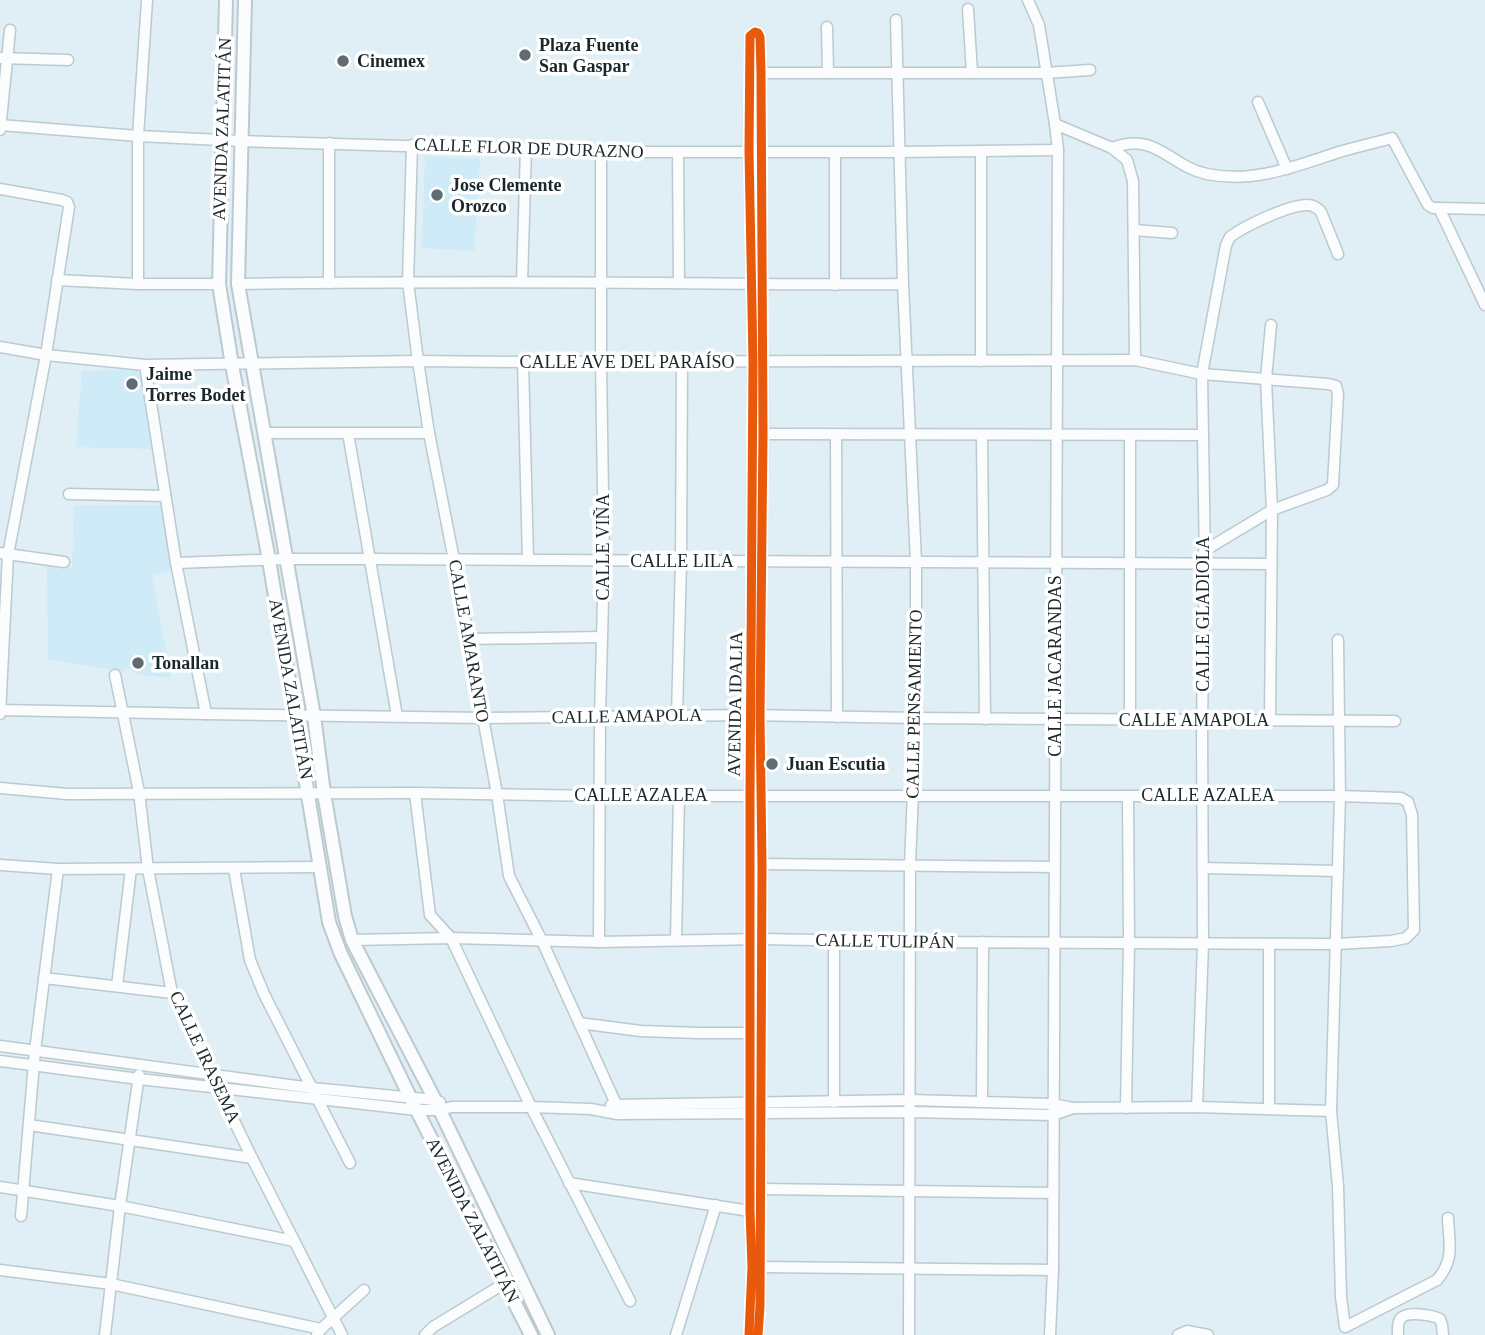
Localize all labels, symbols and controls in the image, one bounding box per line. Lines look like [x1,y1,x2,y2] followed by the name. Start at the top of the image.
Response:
[539,35,638,76] place label: Plaza Fuente San Gaspar
[208,37,235,221] street label: AVENIDA ZALATITÁN
[517,47,533,63] marker: Plaza Fuente San Gaspar
[357,51,425,71] place label: Cinemex
[335,53,351,69] marker: Cinemex
[414,134,644,162] street label: CALLE FLOR DE DURAZNO
[451,175,561,216] place label: Jose Clemente Orozco
[429,187,445,203] marker: Jose Clemente Orozco
[520,351,734,372] street label: CALLE AVE DEL PARAÍSO
[146,364,246,405] place label: Jaime Torres Bodet
[124,376,140,392] marker: Jaime Torres Bodet
[592,493,613,601] street label: CALLE VIÑA
[1193,536,1213,692] street label: CALLE GLADIOLA
[630,551,734,571] street label: CALLE LILA
[445,558,493,724] street label: CALLE AMARANTO
[1045,575,1065,757] street label: CALLE JACARANDAS
[265,597,318,781] street label: AVENIDA ZALATITÁN
[902,609,926,799] street label: CALLE PENSAMIENTO
[724,631,746,777] street label: AVENIDA IDALIA
[152,653,219,673] place label: Tonallan
[130,655,146,671] marker: Tonallan
[552,705,702,727] street label: CALLE AMAPOLA
[1119,710,1269,730] street label: CALLE AMAPOLA
[786,754,886,774] place label: Juan Escutia
[764,756,780,772] marker: Juan Escutia
[574,785,708,805] street label: CALLE AZALEA
[1141,785,1275,805] street label: CALLE AZALEA
[815,929,955,952] street label: CALLE TULIPÁN
[166,988,244,1126] street label: CALLE IRASEMA
[423,1133,524,1306] street label: AVENIDA ZALATITÁN

